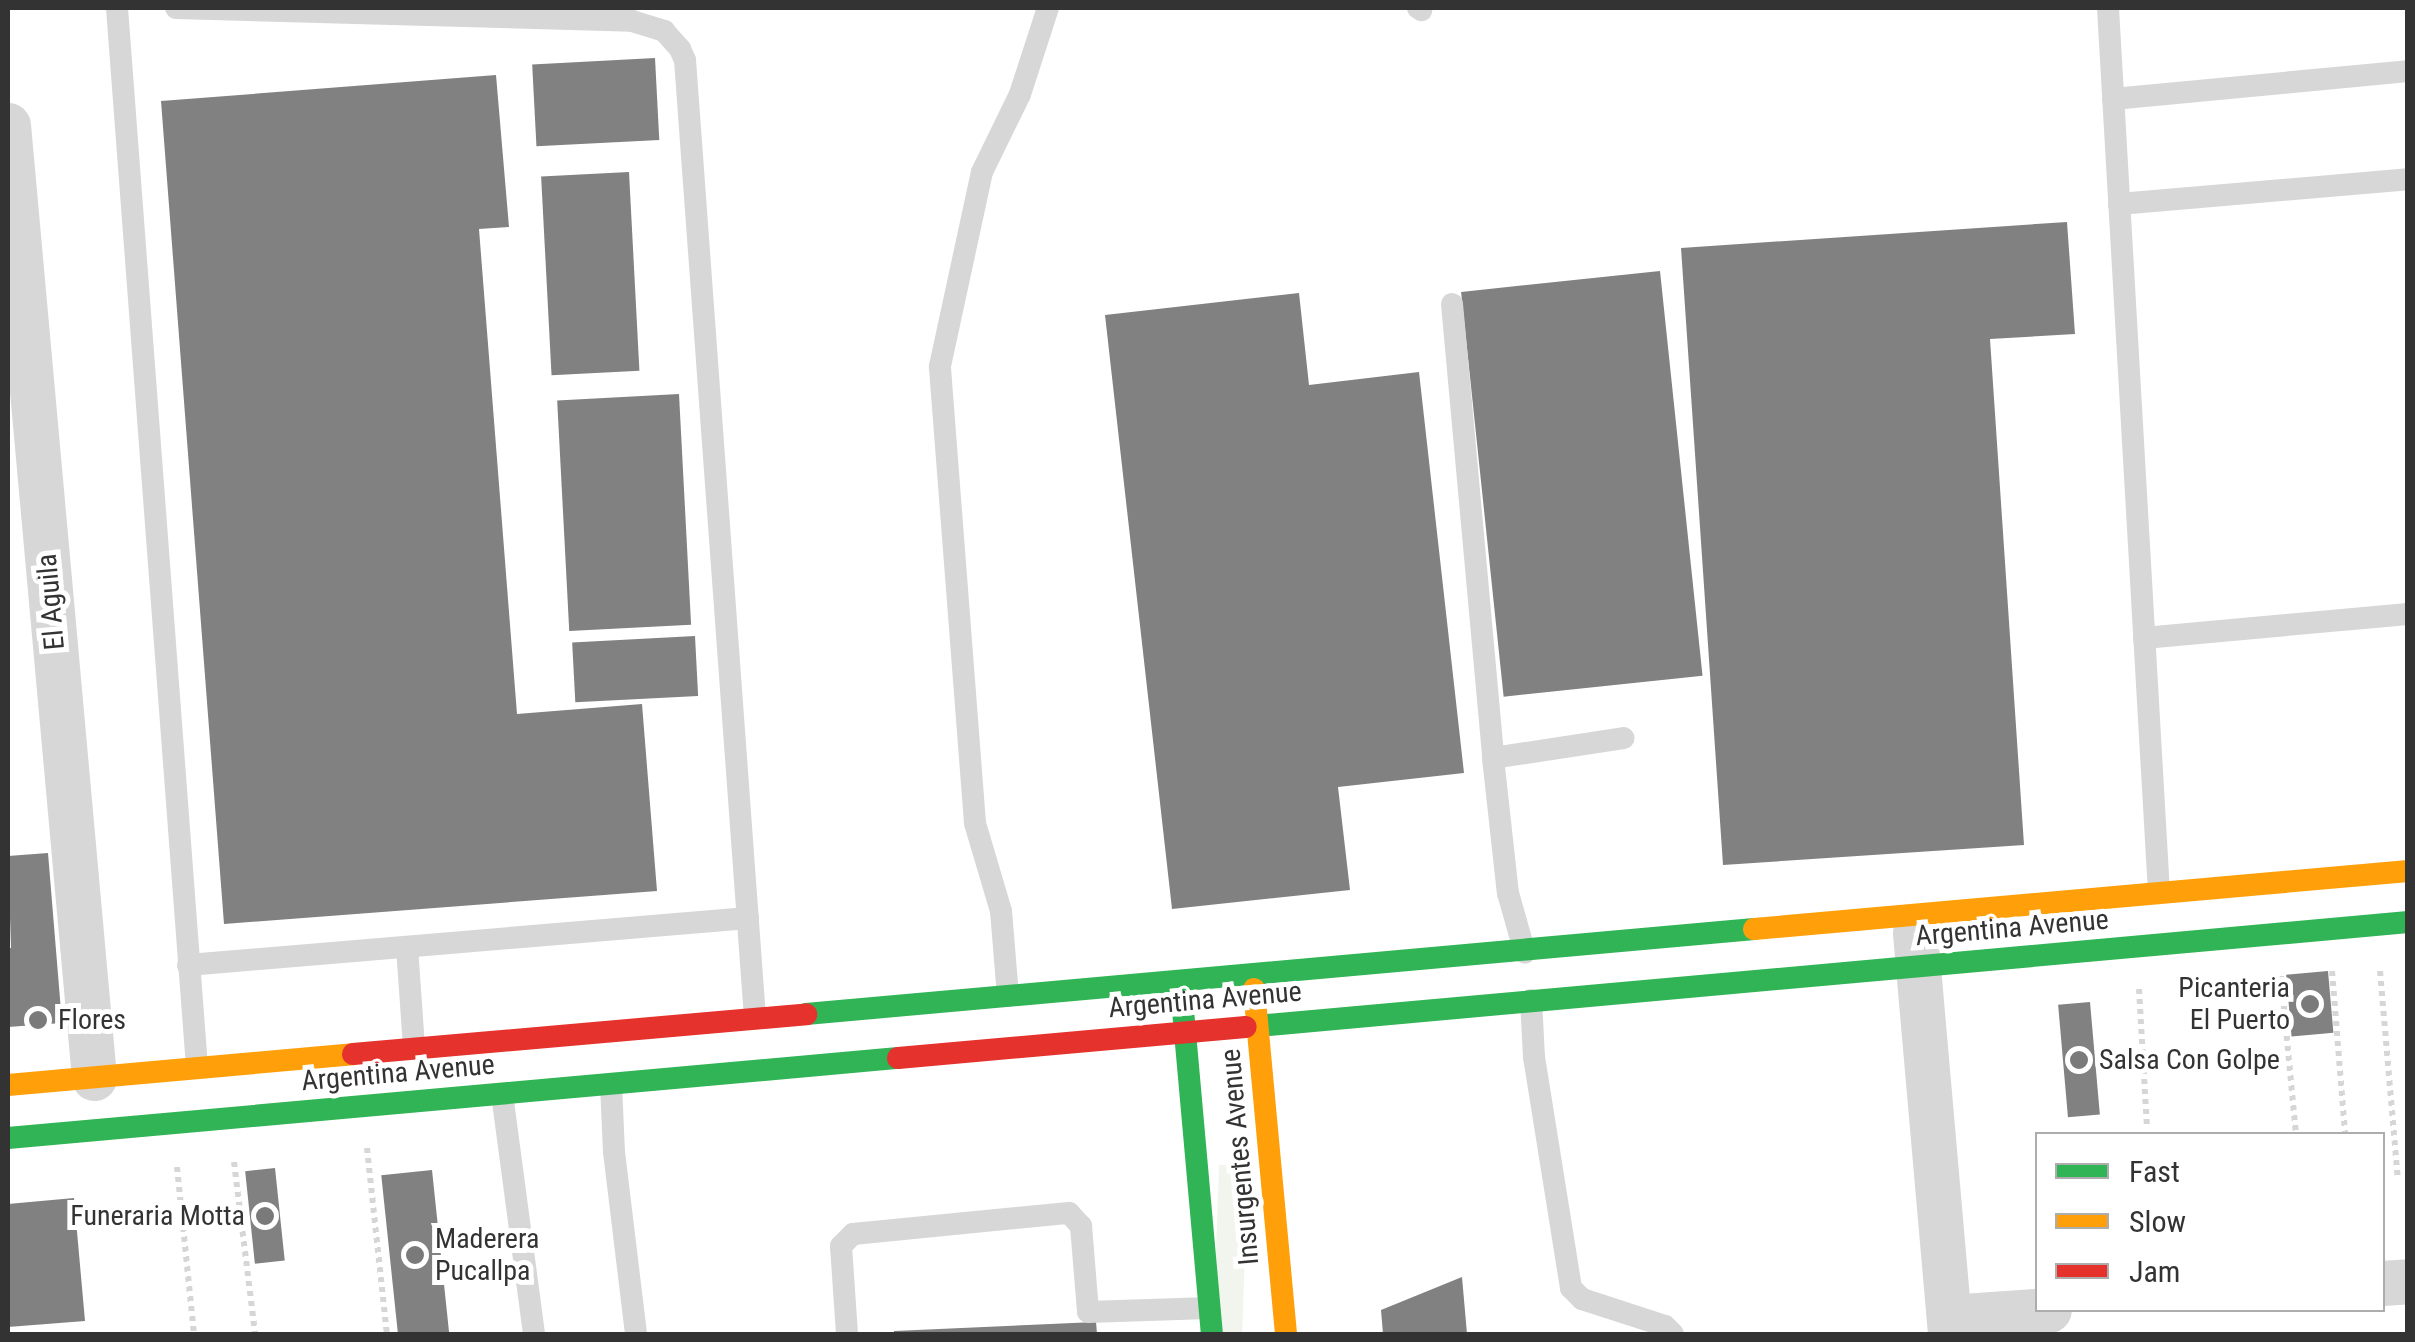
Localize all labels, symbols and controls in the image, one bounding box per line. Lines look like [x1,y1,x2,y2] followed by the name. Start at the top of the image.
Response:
[30,552,72,652] street label: El Aguila
[1914,903,2110,953] street label: Argentina Avenue
[2178,971,2290,1037] place label: Picanteria El Puerto
[1107,975,1303,1025] street label: Argentina Avenue
[2299,993,2321,1015] marker: Picanteria El Puerto
[58,1003,126,1037] place label: Flores
[27,1009,49,1031] marker: Flores
[2099,1043,2280,1077] place label: Salsa Con Golpe
[300,1048,496,1098] street label: Argentina Avenue
[1214,1048,1266,1266] street label: Insurgentes Avenue
[2068,1049,2090,1071] marker: Salsa Con Golpe
[2035,1132,2385,1312] legend
[2129,1154,2180,1189] text: Fast
[70,1199,245,1233] place label: Funeraria Motta
[2129,1204,2186,1239] text: Slow
[254,1205,276,1227] marker: Funeraria Motta
[435,1222,539,1288] place label: Maderera Pucallpa
[404,1244,426,1266] marker: Maderera Pucallpa
[2129,1254,2180,1289] text: Jam

